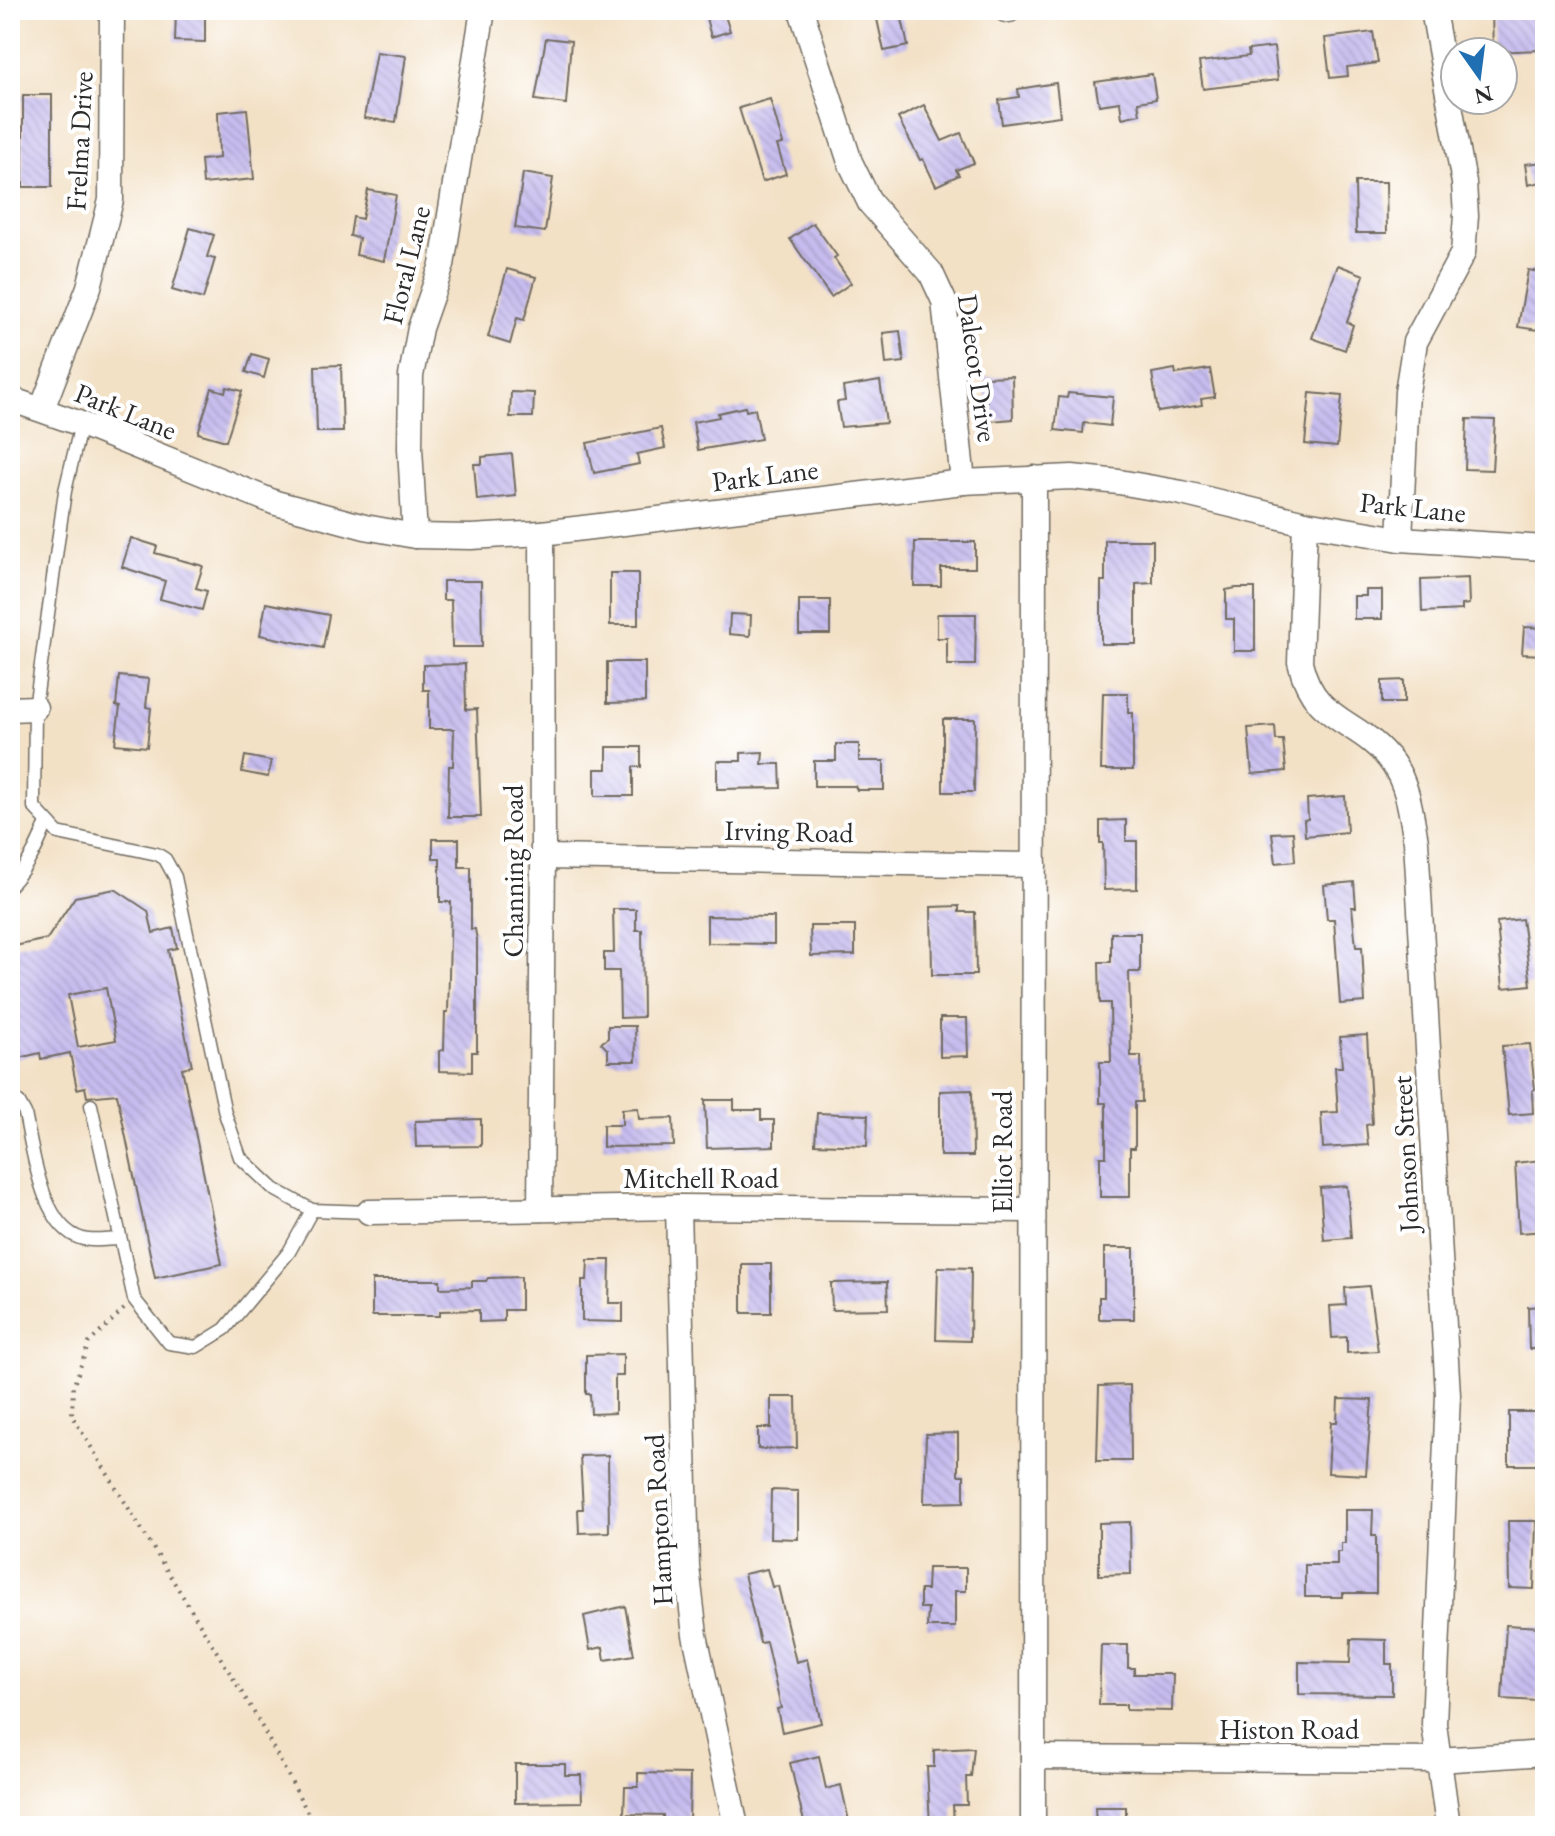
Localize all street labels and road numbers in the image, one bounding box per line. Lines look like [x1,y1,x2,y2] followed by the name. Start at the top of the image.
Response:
[57,70,101,212] street label: Frelma Drive
[374,202,438,328] street label: Floral Lane
[950,292,1006,444] street label: Dalecot Drive
[70,374,182,448] street label: Park Lane
[710,451,820,499] street label: Park Lane
[1358,484,1468,530] street label: Park Lane
[495,784,531,958] street label: Channing Road
[724,812,855,850] street label: Irving Road
[1383,1074,1427,1235] street label: Johnson Street
[984,1090,1020,1213] street label: Elliot Road
[623,1160,779,1196] street label: Mitchell Road
[635,1432,680,1607] street label: Hampton Road
[1219,1711,1360,1747] street label: Histon Road

